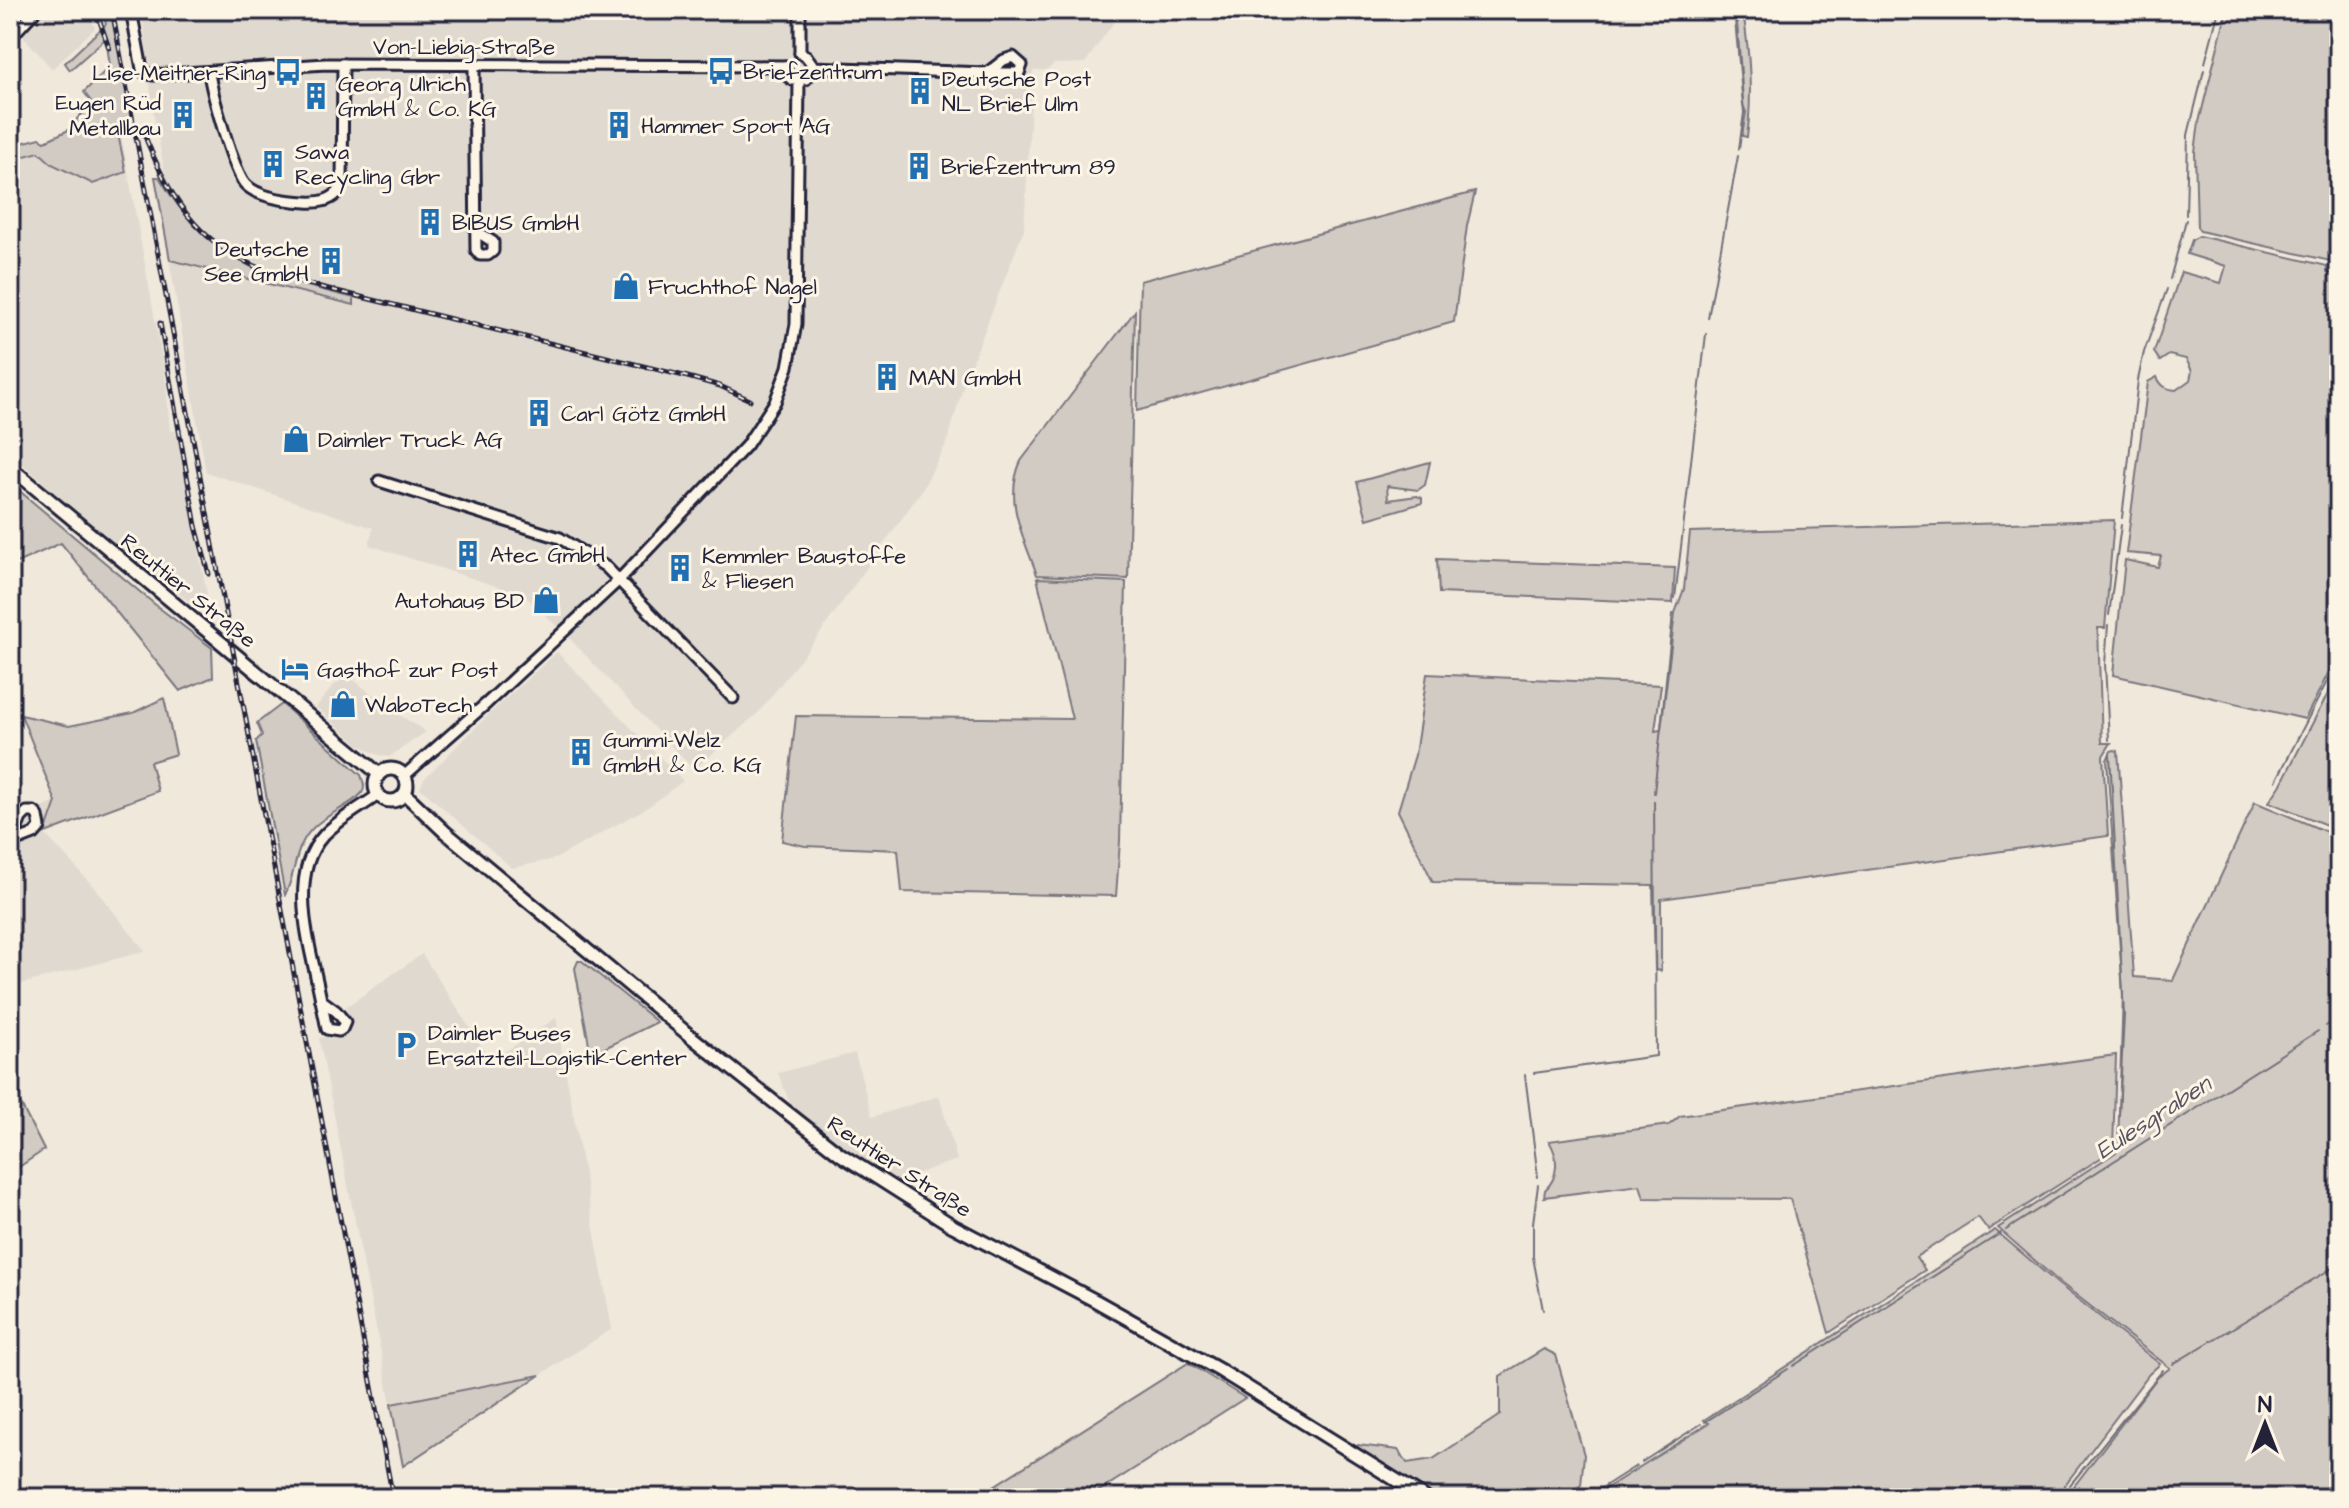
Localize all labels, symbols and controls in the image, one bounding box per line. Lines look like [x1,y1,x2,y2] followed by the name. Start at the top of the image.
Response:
[373,32,555,64] street label: Von-Liebig-Straße
[706,56,736,86] bus stop icon: Briefzentrum
[273,57,303,87] bus stop icon: Lise-Meitner-Ring
[743,57,882,88] place label: Briefzentrum
[92,58,266,90] place label: Lise-Meitner-Ring
[942,64,1091,120] place label: Deutsche Post NL Brief Ulm
[338,69,497,125] place label: Georg Ulrich GmbH & Co. KG
[905,76,935,106] building icon: Deutsche Post NL Brief Ulm
[301,81,331,111] building icon: Georg Ulrich GmbH & Co. KG
[56,88,161,144] place label: Eugen Rüd Metallbau
[168,100,198,130] building icon: Eugen Rüd Metallbau
[604,110,634,140] building icon: Hammer Sport AG
[641,111,831,142] place label: Hammer Sport AG
[295,137,440,194] place label: Sawa Recycling Gbr
[258,149,288,179] building icon: Sawa Recycling Gbr
[904,151,934,181] building icon: Briefzentrum 89
[941,152,1116,183] place label: Briefzentrum 89
[415,207,445,237] building icon: BIBUS GmbH
[452,208,580,239] place label: BIBUS GmbH
[204,234,309,290] place label: Deutsche See GmbH
[316,246,346,276] building icon: Deutsche See GmbH
[611,271,641,301] shop icon: Fruchthof Nagel
[648,272,817,304] place label: Fruchthof Nagel
[872,362,902,392] building icon: MAN GmbH
[909,363,1022,394] place label: MAN GmbH
[524,398,554,428] building icon: Carl Götz GmbH
[561,399,726,430] place label: Carl Götz GmbH
[281,424,311,454] shop icon: Daimler Truck AG
[318,425,503,456] place label: Daimler Truck AG
[114,527,263,656] street label: Reuttier Straße
[453,539,483,569] building icon: Atec GmbH
[490,540,606,571] place label: Atec GmbH
[702,541,906,597] place label: Kemmler Baustoffe & Fliesen
[665,553,695,583] building icon: Kemmler Baustoffe & Fliesen
[531,585,561,615] shop icon: Autohaus BD
[394,586,524,617] place label: Autohaus BD
[280,654,310,684] hotel icon: Gasthof zur Post
[317,655,498,686] place label: Gasthof zur Post
[328,689,358,719] shop icon: WaboTech
[365,690,472,721] place label: WaboTech
[603,725,762,781] place label: Gummi-Welz GmbH & Co. KG
[566,737,596,767] building icon: Gummi-Welz GmbH & Co. KG
[428,1018,687,1075] place label: Daimler Buses Ersatzteil-Logistik-Center
[391,1030,421,1060] parking icon: Daimler Buses Ersatzteil-Logistik-Center
[2089,1067,2220,1169] water label: Eulesgraben
[821,1109,978,1226] street label: Reuttier Straße
[2225,1384,2305,1464] north arrow
[2258,1390,2272,1421] text: N

